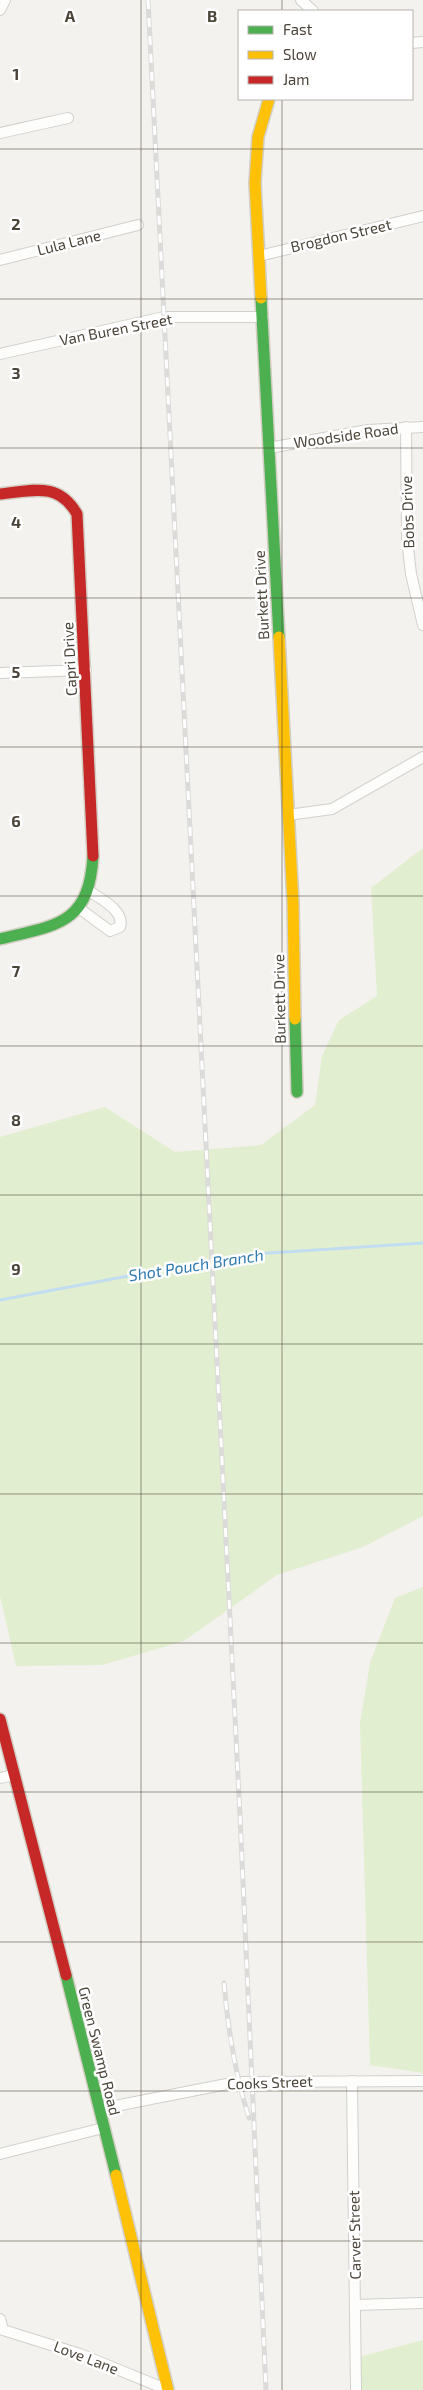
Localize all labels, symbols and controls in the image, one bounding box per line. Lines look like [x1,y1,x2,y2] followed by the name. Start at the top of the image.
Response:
[65,6,76,25] text: A
[207,6,217,25] text: B
[238,10,413,100] legend
[283,20,313,38] text: Fast
[283,45,317,63] text: Slow
[13,64,19,83] text: 1
[283,70,309,88] text: Jam
[11,214,21,233] text: 2
[289,215,393,255] street label: Brogdon Street
[35,225,102,259] street label: Lula Lane
[58,309,174,349] street label: Van Buren Street
[11,363,21,382] text: 3
[292,419,399,451] street label: Woodside Road
[397,475,417,549] street label: Bobs Drive
[11,512,21,531] text: 4
[250,550,272,640] street label: Burkett Drive
[58,622,80,697] street label: Capri Drive
[12,662,21,681] text: 5
[11,811,21,830] text: 6
[269,954,289,1044] street label: Burkett Drive
[12,961,21,980] text: 7
[11,1110,21,1129] text: 8
[127,1244,265,1285] water label: Shot Pouch Branch
[11,1259,21,1278] text: 9
[75,1985,125,2117] street label: Green Swamp Road
[227,2071,313,2092] street label: Cooks Street
[344,2190,364,2280] street label: Carver Street
[51,2336,121,2378] street label: Love Lane

